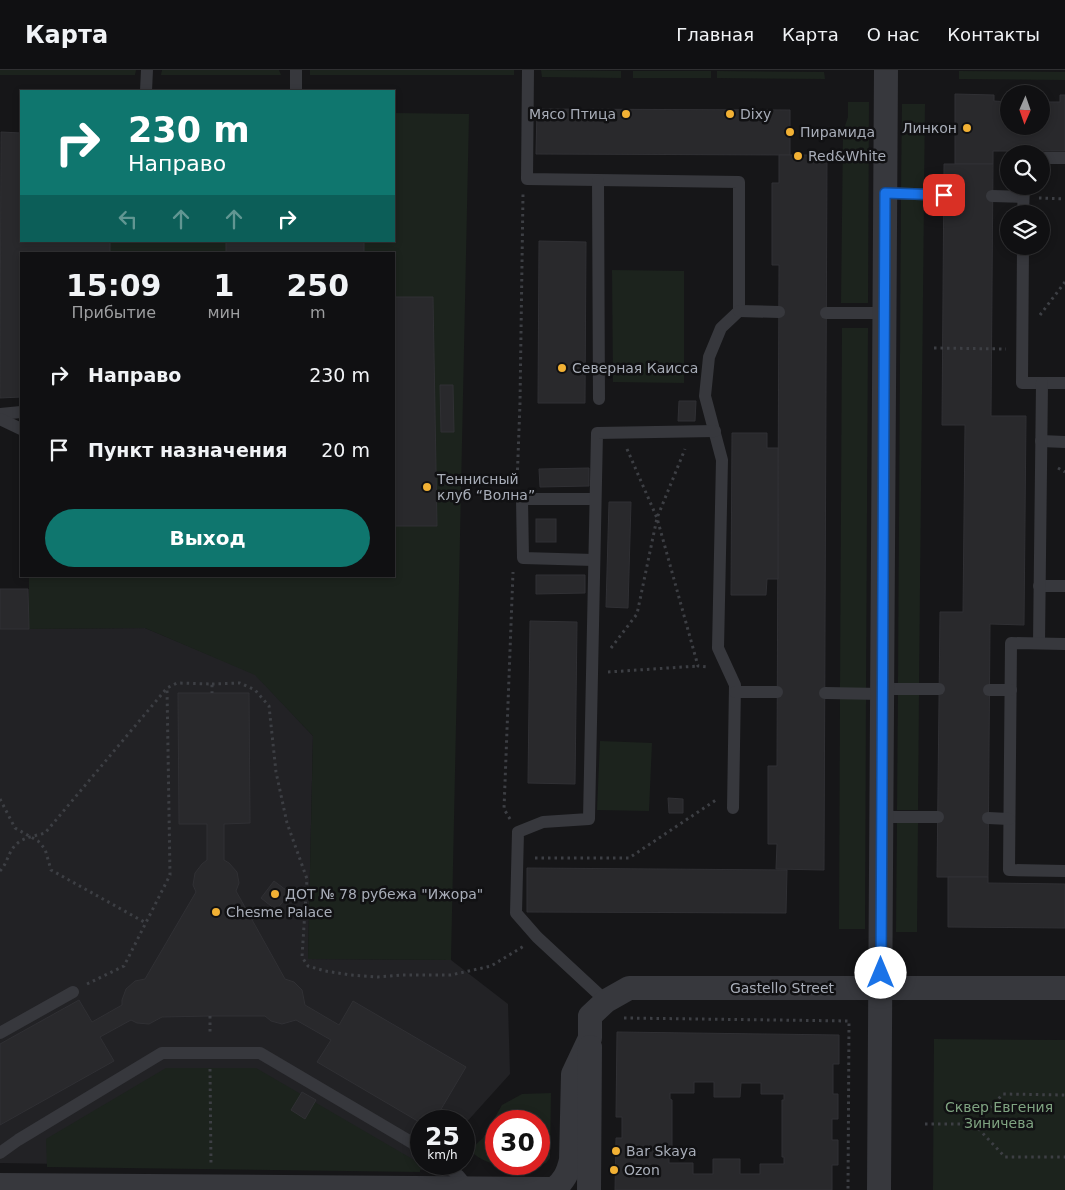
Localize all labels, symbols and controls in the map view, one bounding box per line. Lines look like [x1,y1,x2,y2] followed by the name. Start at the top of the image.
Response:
[25,21,108,49] text: Карта
[676,24,754,45] text: Главная
[782,24,839,45] text: Карта
[867,24,919,45] text: О нас
[947,24,1040,45] text: Контакты
[1000,85,1050,135] north arrow
[1000,85,1050,255] map controls
[529,106,616,122] place label: Мясо Птица
[740,106,771,122] place label: Dixy
[620,108,632,120] marker: Мясо Птица
[724,108,736,120] marker: Dixy
[45,110,110,175] icon: right
[128,110,250,150] text: 230 m
[902,120,957,136] place label: Линкон
[961,122,973,134] marker: Линкон
[800,124,875,140] place label: Пирамида
[784,126,796,138] marker: Пирамида
[1000,145,1050,195] button: search
[808,148,886,164] place label: Red&White
[792,150,804,162] marker: Red&White
[128,151,226,176] text: Направо
[923,174,965,216] pin
[930,181,958,209] icon: arrive
[114,205,142,233] icon: left
[167,205,195,233] icon: ahead
[220,205,248,233] icon: ahead
[273,205,301,233] icon: right
[1000,205,1050,255] button: layers
[66,268,161,303] text: 15:09
[214,268,234,303] text: 1
[286,268,349,303] text: 250
[71,303,156,322] text: Прибытие
[207,303,240,322] text: мин
[310,303,326,322] text: m
[572,360,698,376] place label: Северная Каисса
[45,361,73,389] icon: right
[556,362,568,374] marker: Северная Каисса
[88,364,181,386] text: Направо
[309,364,370,386] text: 230 m
[45,436,73,464] icon: arrive
[88,439,287,461] text: Пункт назначения
[321,439,370,461] text: 20 m
[436,471,535,503] place label: Теннисный клуб “Волна”
[421,481,433,493] marker: Теннисный клуб “Волна”
[45,509,370,567] button: Выход
[285,886,483,902] place label: ДОТ № 78 рубежа "Ижора"
[269,888,281,900] marker: ДОТ № 78 рубежа "Ижора"
[226,904,332,920] place label: Chesme Palace
[210,906,222,918] marker: Chesme Palace
[854,946,906,998] position arrow
[730,980,835,996] street label: Gastello Street
[945,1099,1053,1131] park label: Сквер Евгения Зиничева
[485,1110,550,1175] speed limit sign: 30
[425,1122,460,1151] text: 25
[626,1143,697,1159] place label: Bar Skaya
[610,1145,622,1157] marker: Bar Skaya
[427,1148,458,1162] text: km/h
[624,1162,660,1178] place label: Ozon
[608,1164,620,1176] marker: Ozon

